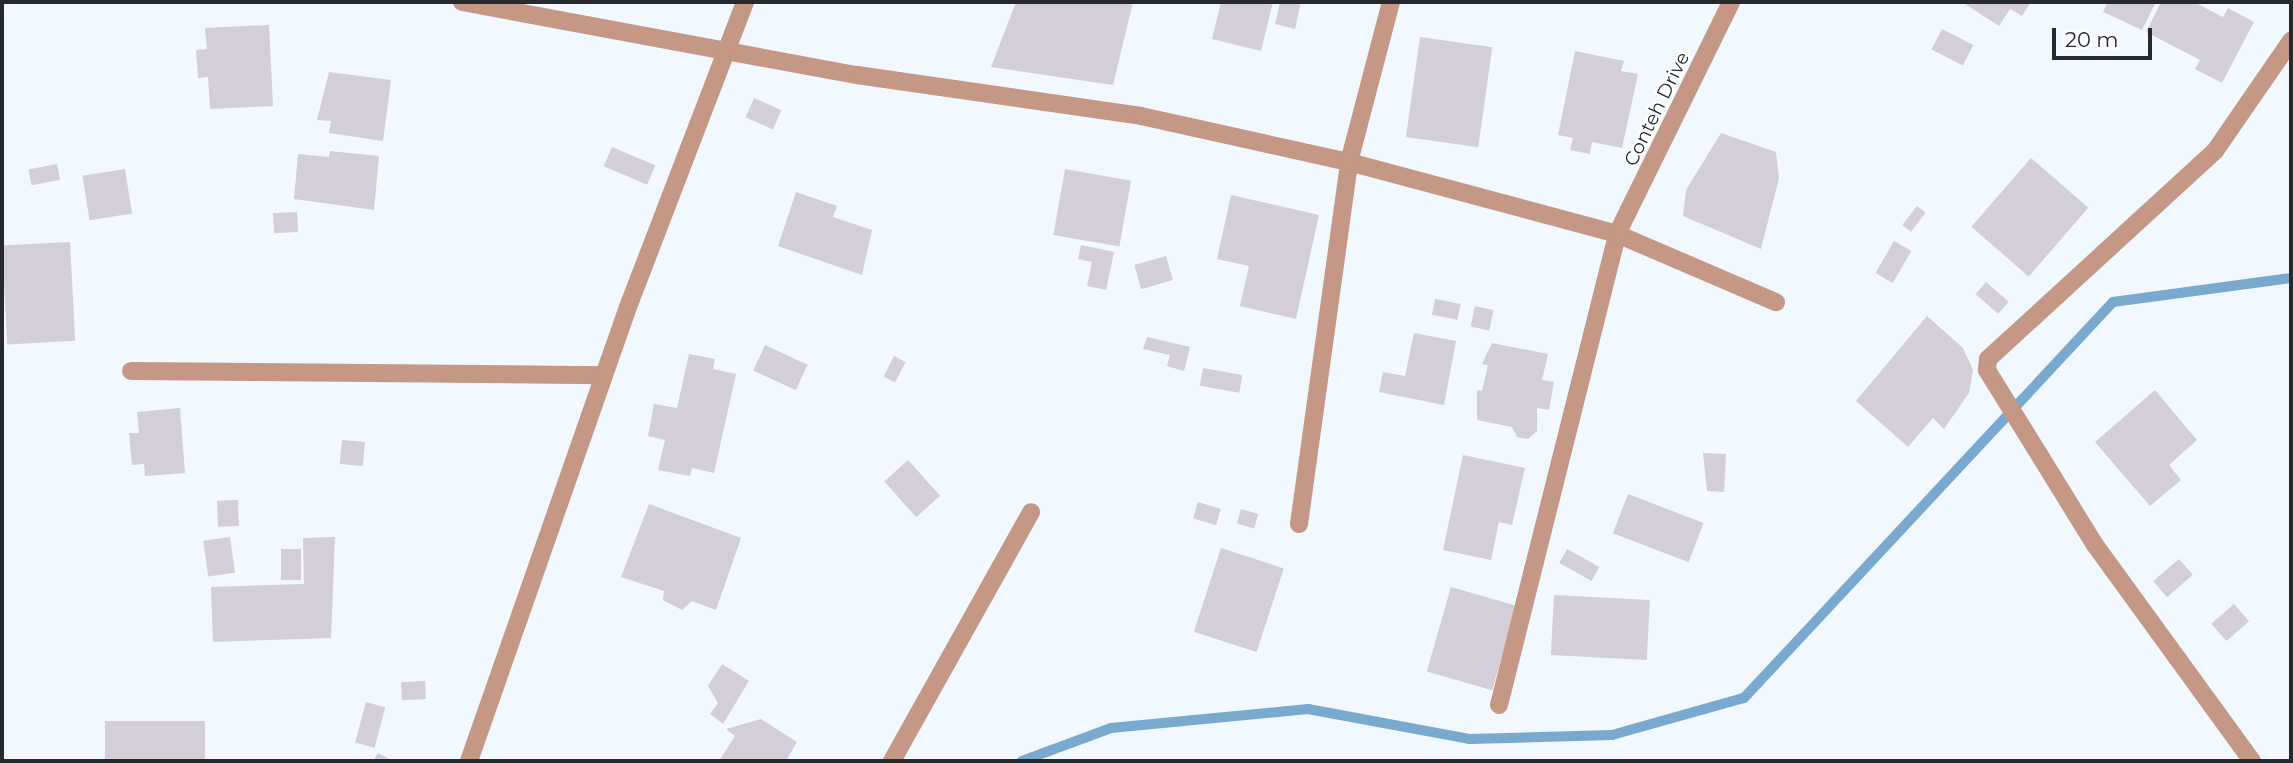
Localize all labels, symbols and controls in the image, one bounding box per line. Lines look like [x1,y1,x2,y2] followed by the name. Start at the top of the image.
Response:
[2055,14,2155,58] scale bar
[2065,27,2119,52] text: 20 m
[1620,48,1694,170] street label: Conteh Drive

